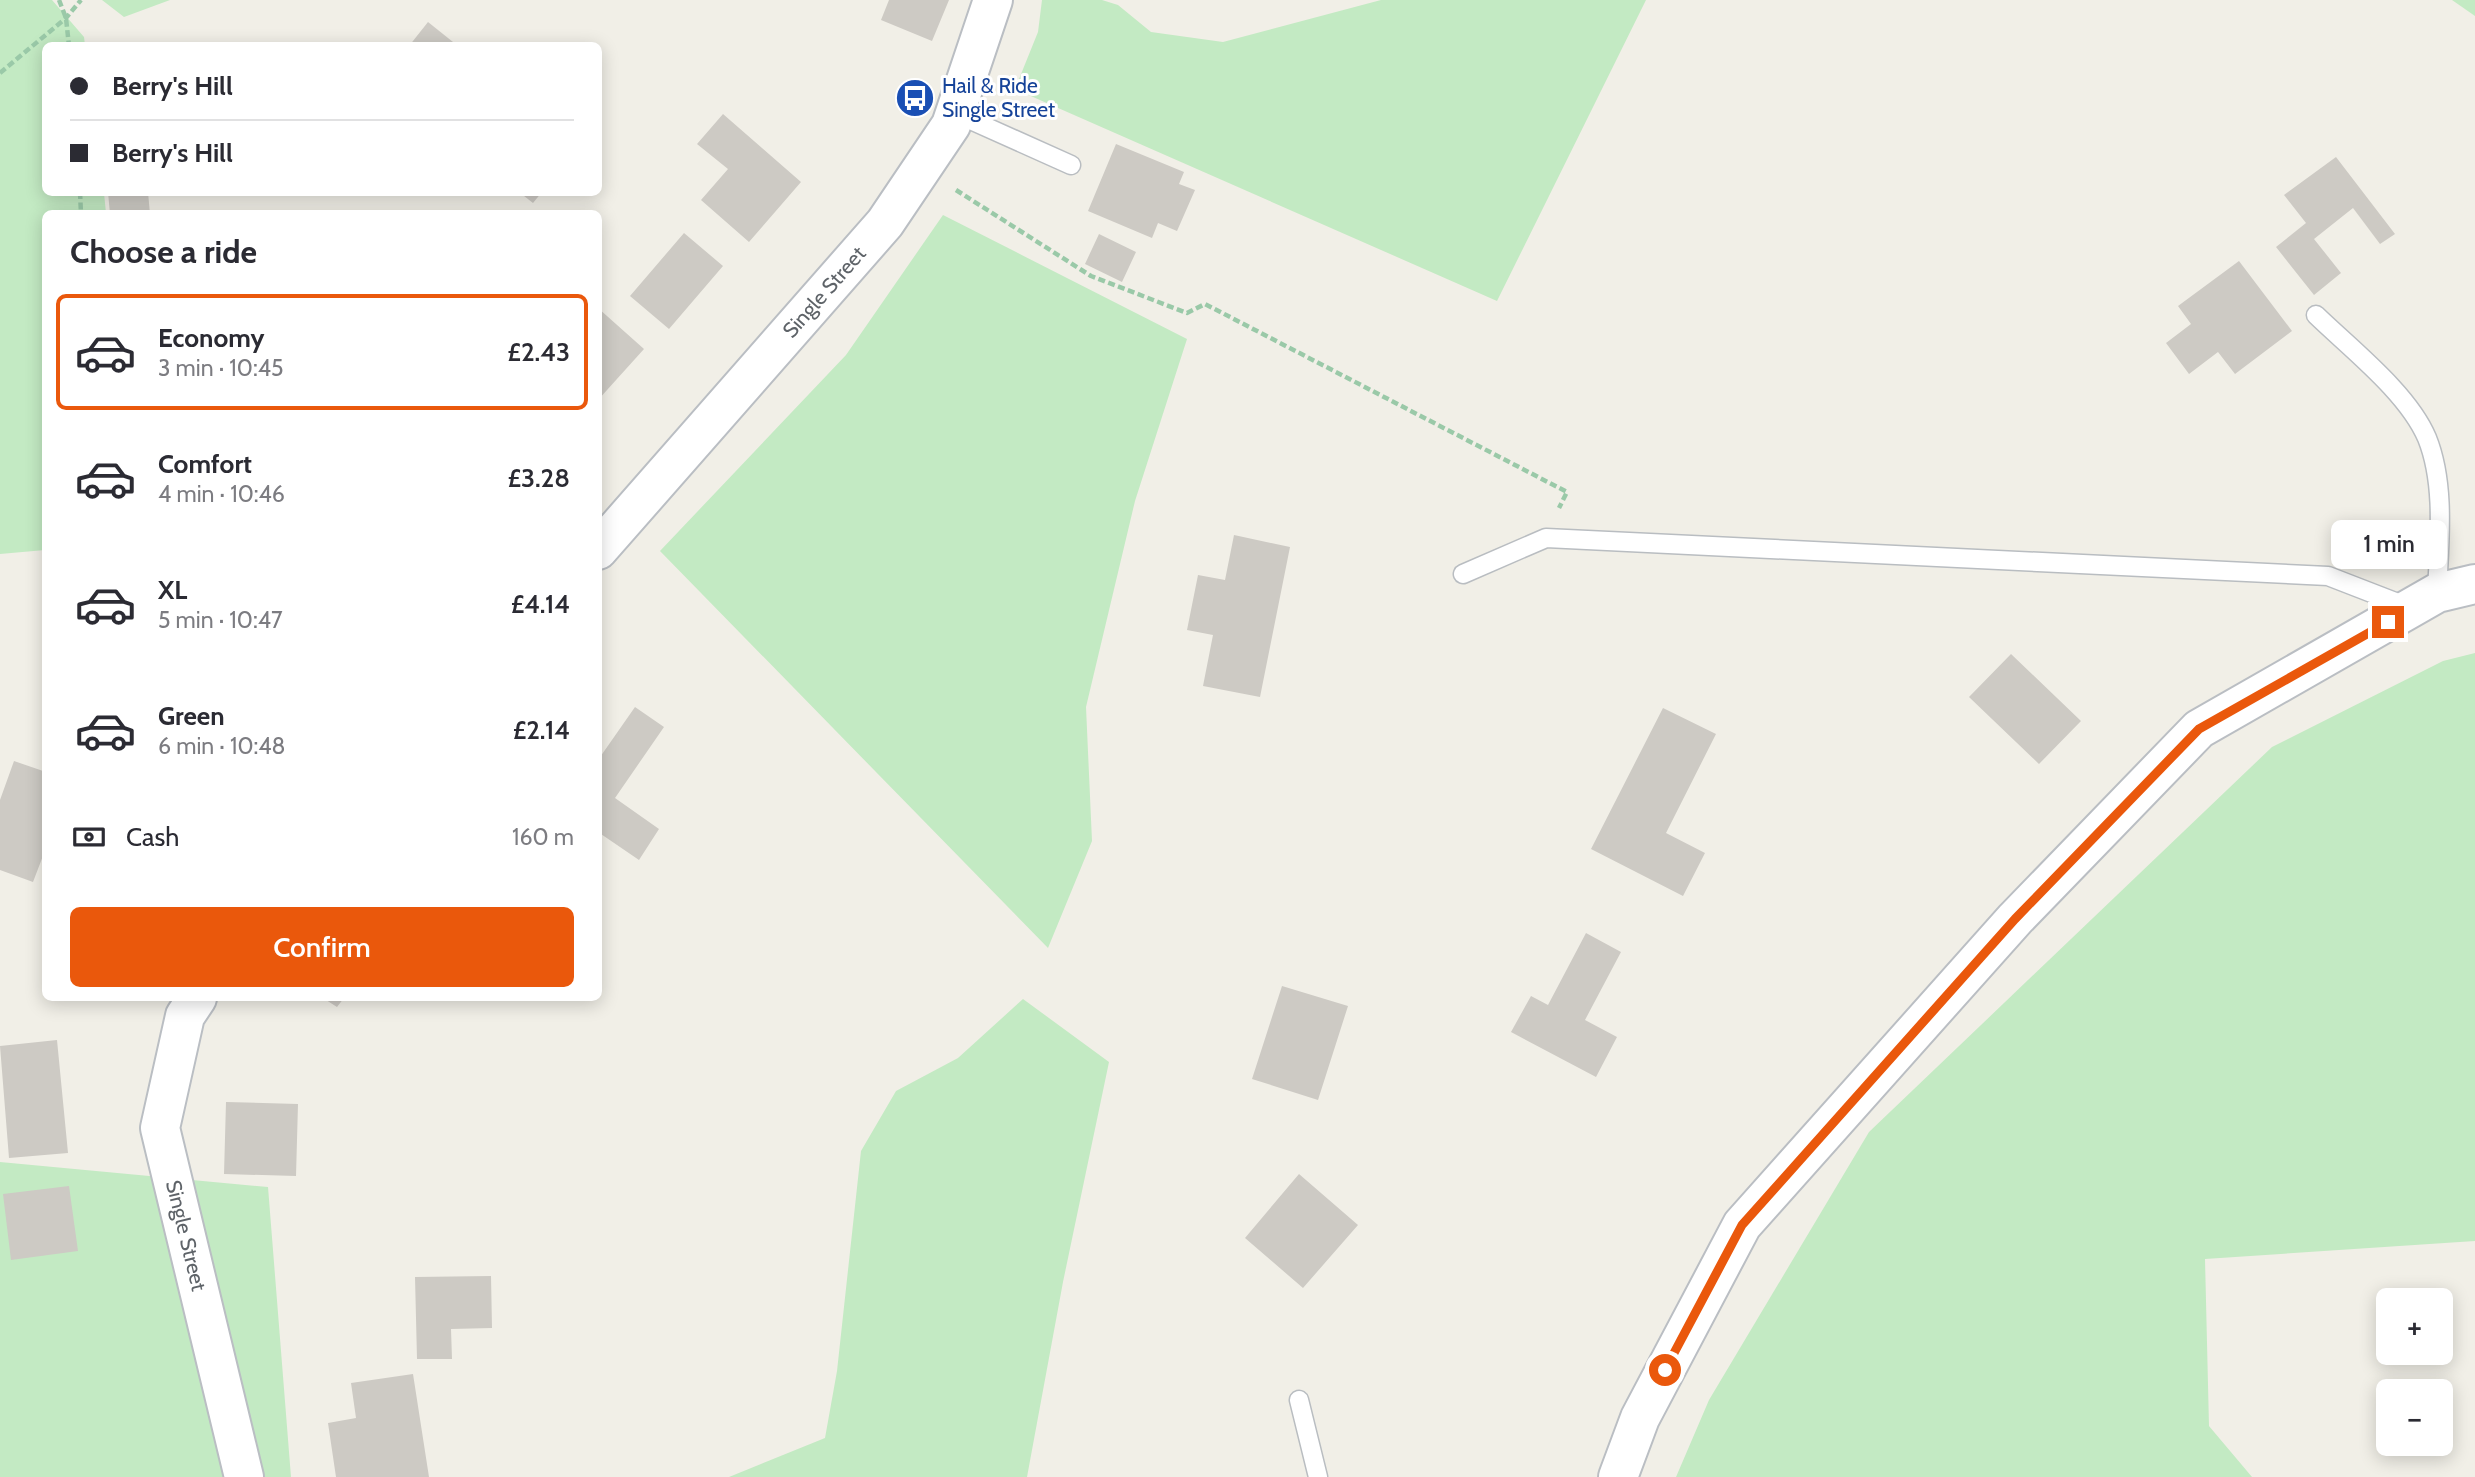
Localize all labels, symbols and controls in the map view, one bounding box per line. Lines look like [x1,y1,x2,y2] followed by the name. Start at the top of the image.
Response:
[112,70,233,102] text: Berry's Hill
[942,73,1055,122] place label: Hail & Ride Single Street
[894,77,936,119] bus stop icon: Hail & Ride Single Street
[112,137,233,169] text: Berry's Hill
[70,232,257,271] text: Choose a ride
[777,241,871,343] street label: Single Street
[74,321,137,384] icon: car
[158,322,264,354] text: Economy
[507,336,570,368] text: £2.43
[158,354,283,382] text: 3 min · 10:45
[74,447,137,510] icon: car
[158,448,252,480] text: Comfort
[507,462,570,494] text: £3.28
[158,480,285,508] text: 4 min · 10:46
[2330,520,2446,570] callout: 1 min
[2363,530,2415,558] text: 1 min
[74,573,137,636] icon: car
[158,574,187,606] text: XL
[511,588,570,620] text: £4.14
[158,606,283,634] text: 5 min · 10:47
[2372,606,2404,638] route end
[74,699,137,762] icon: car
[158,700,225,732] text: Green
[513,714,570,746] text: £2.14
[158,732,286,760] text: 6 min · 10:48
[70,818,108,856] icon: cash
[126,821,179,853] text: Cash
[512,823,574,851] text: 160 m
[70,907,574,987] button: Confirm
[161,1177,212,1293] street label: Single Street
[2376,1288,2453,1456] map controls
[2376,1288,2453,1365] button: +
[1649,1354,1681,1386] route start
[2376,1379,2453,1456] button: −

